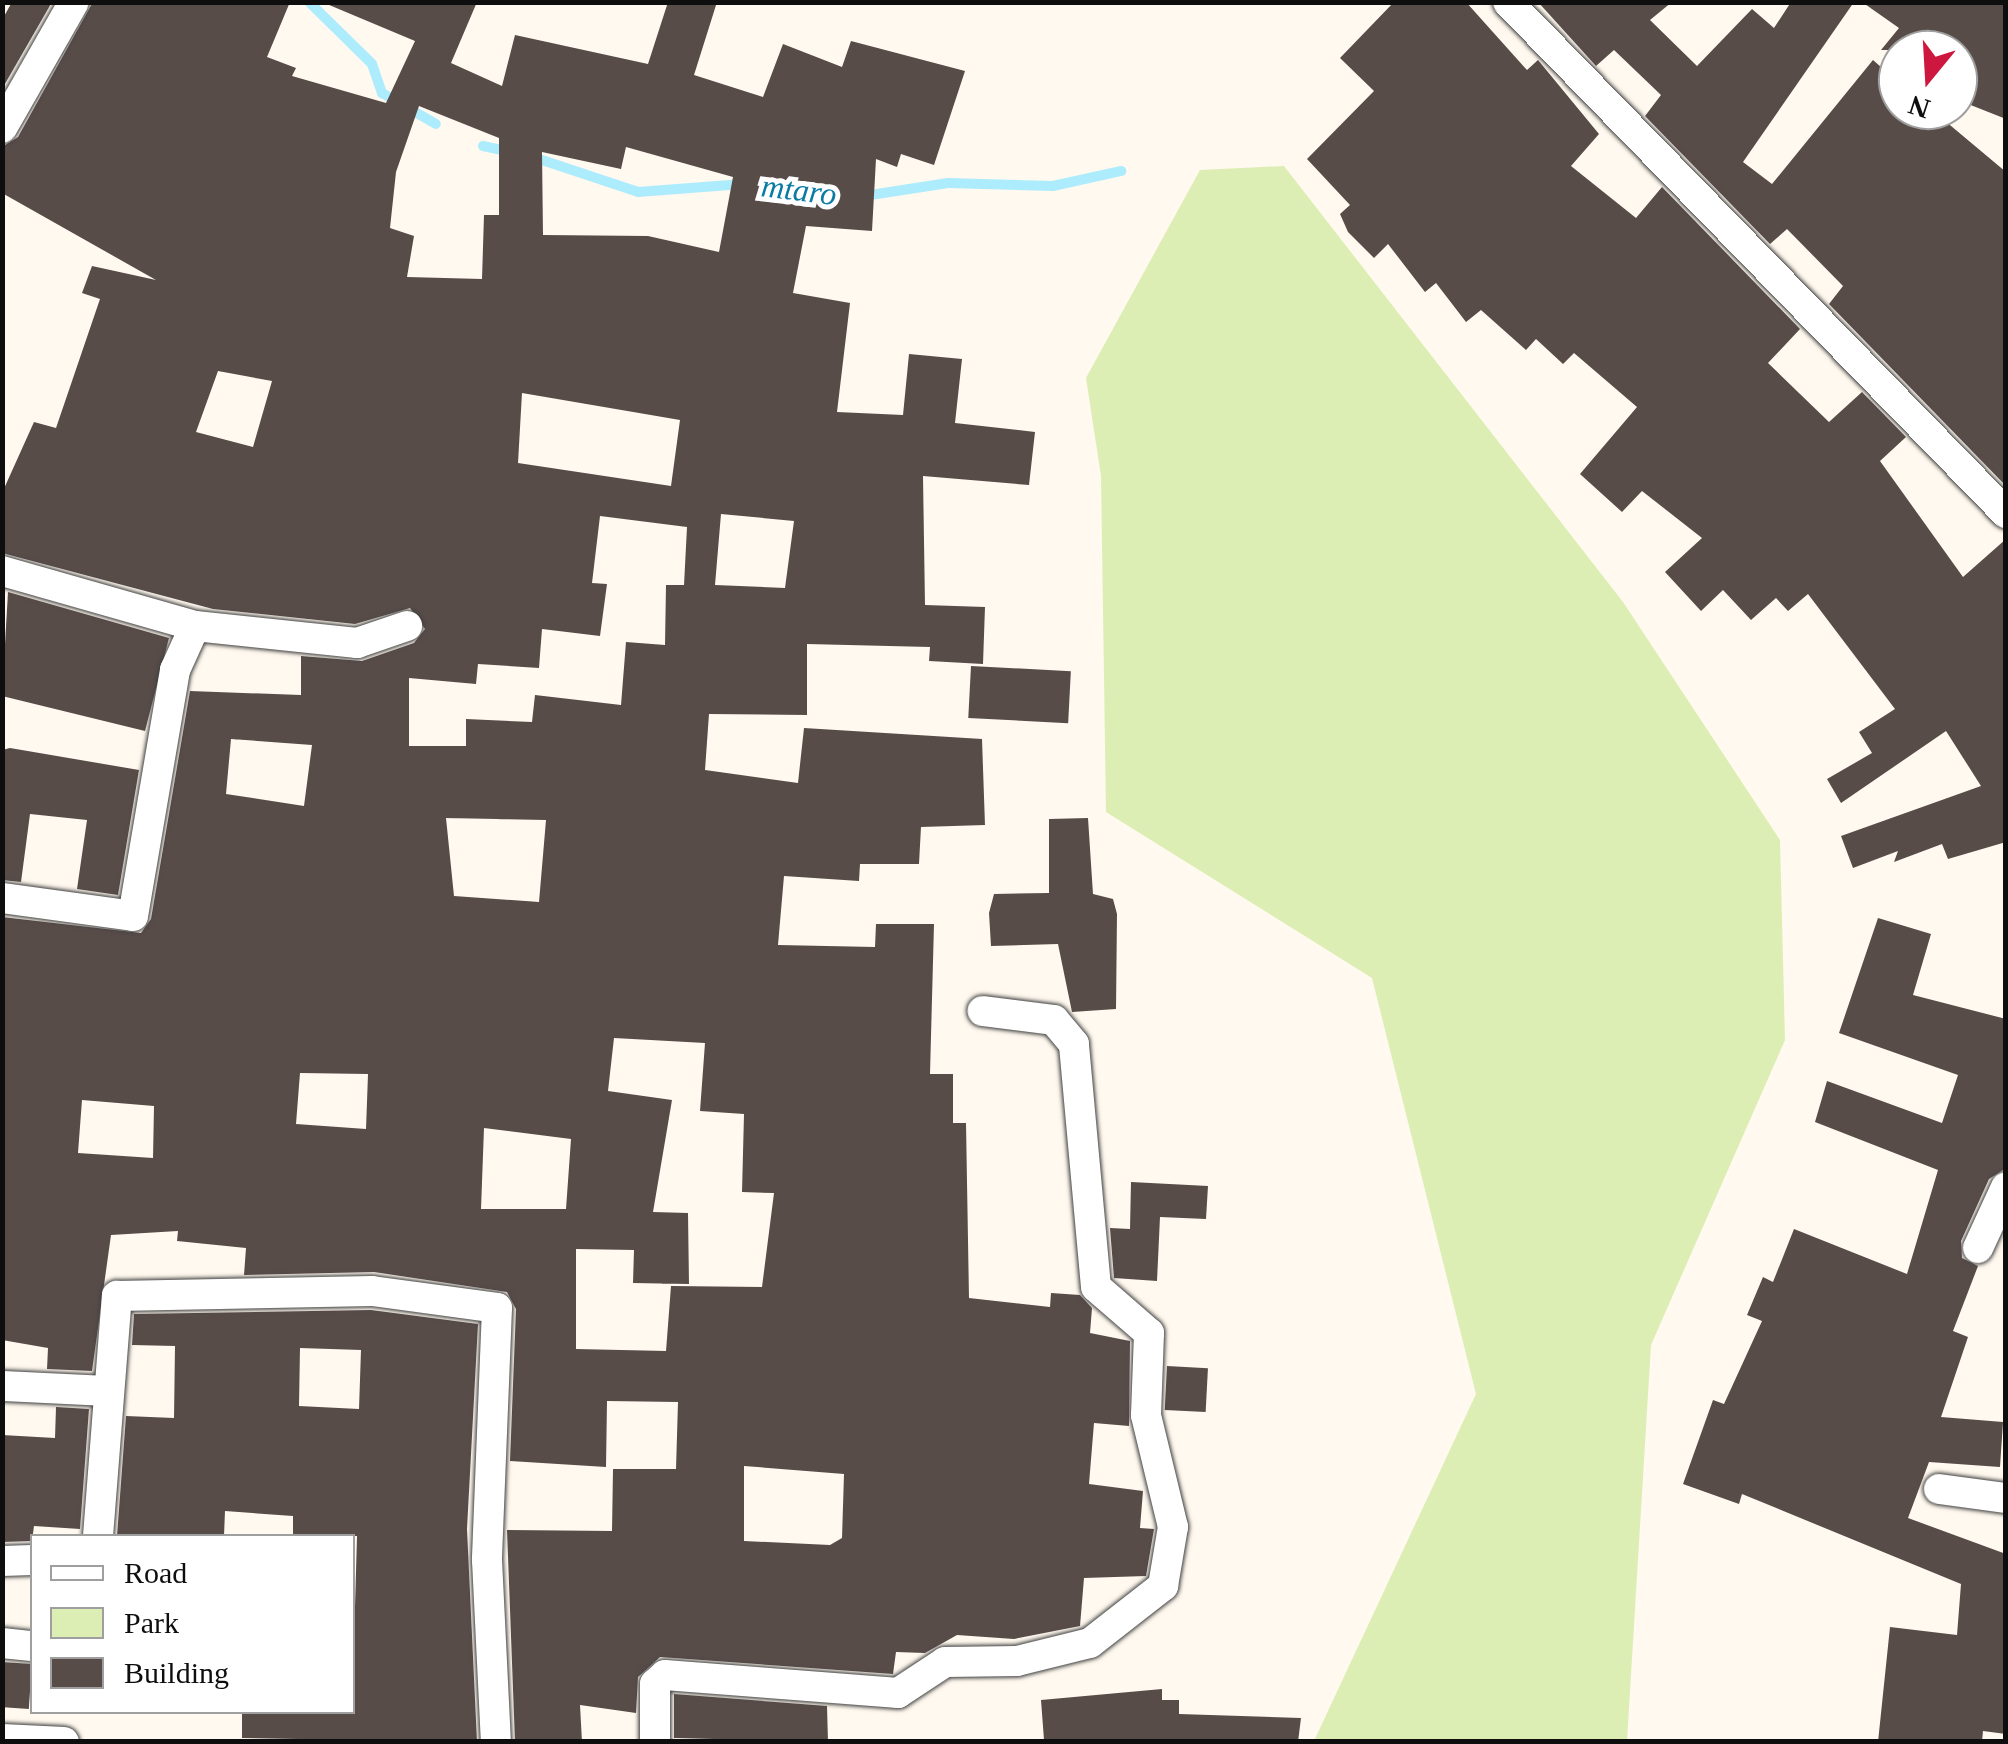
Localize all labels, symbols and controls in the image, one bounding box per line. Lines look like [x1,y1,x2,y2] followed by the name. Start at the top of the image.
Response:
[1878,30,1978,130] north arrow
[1905,89,1934,125] text: N
[759,166,839,214] water label: mtaro
[30,1534,355,1714] legend
[124,1556,187,1589] text: Road
[124,1606,179,1639] text: Park
[124,1656,229,1689] text: Building

